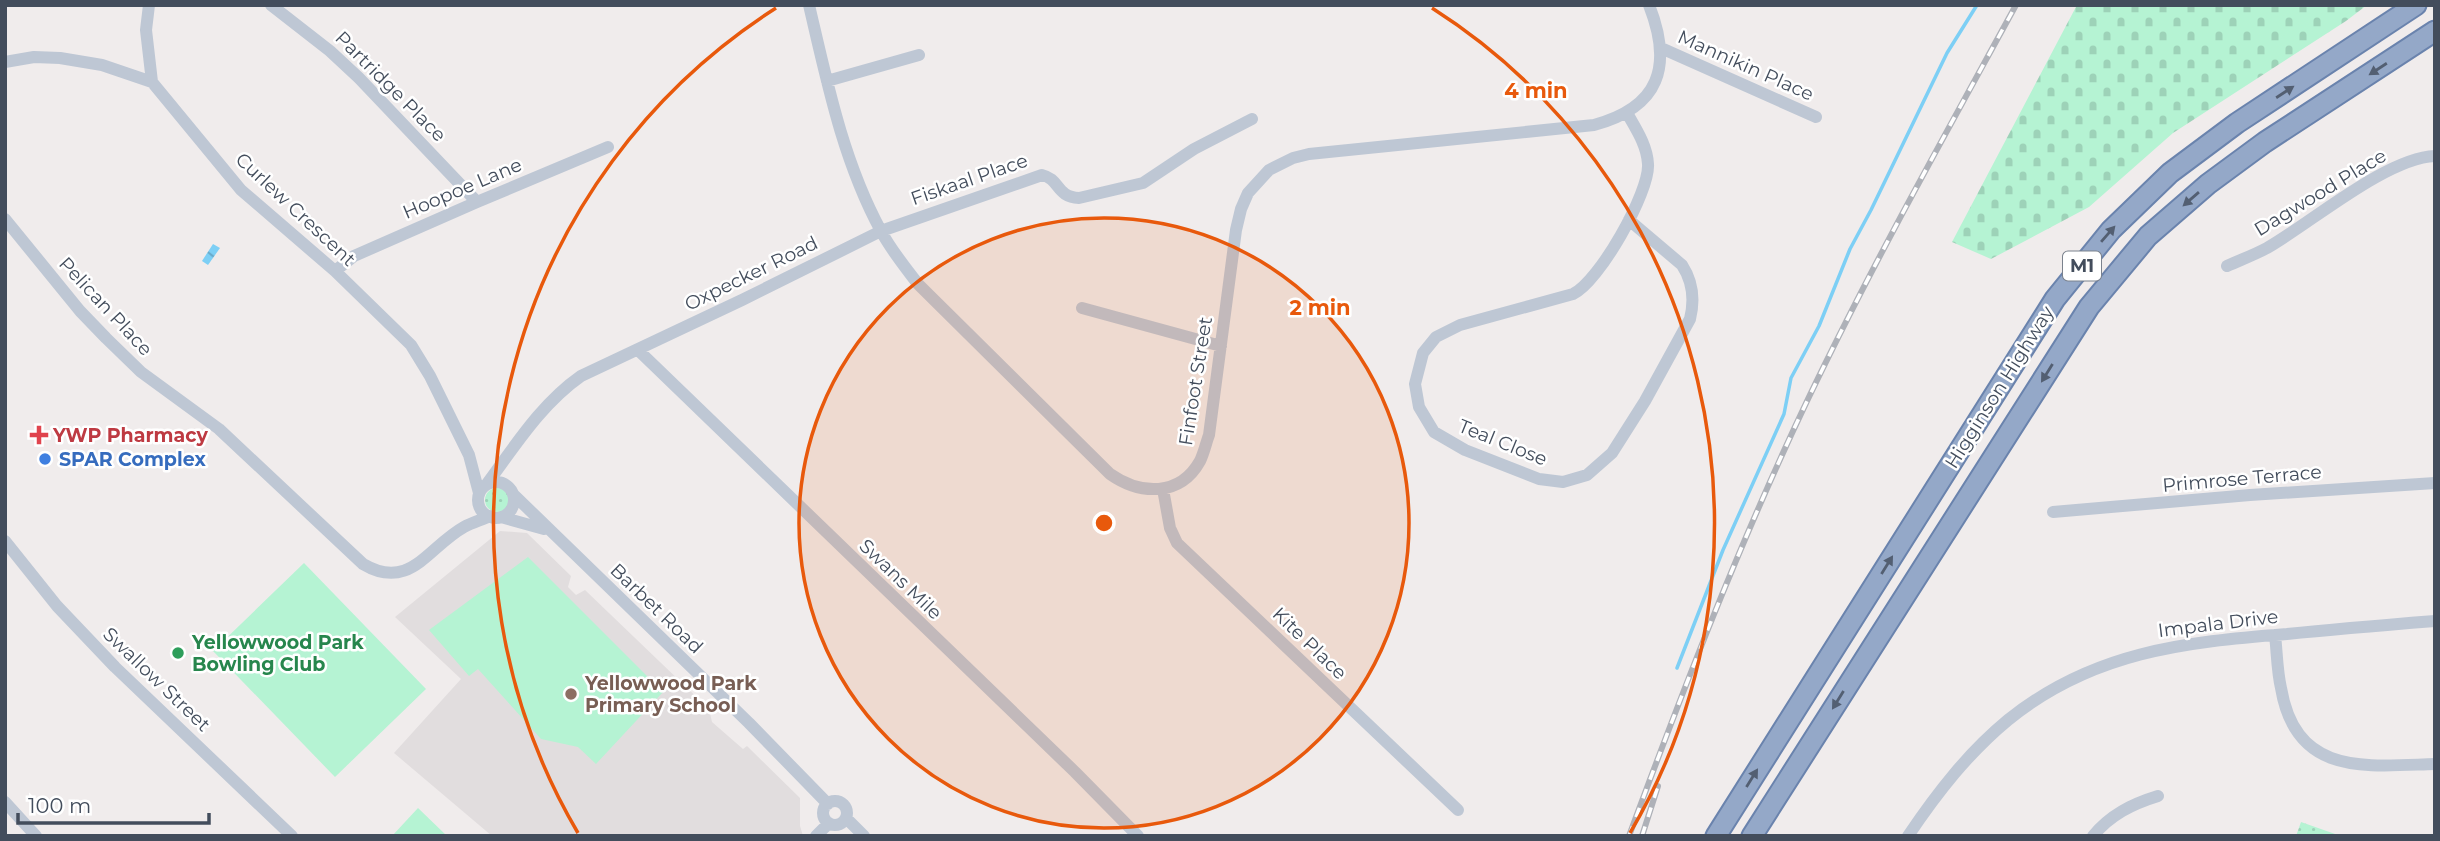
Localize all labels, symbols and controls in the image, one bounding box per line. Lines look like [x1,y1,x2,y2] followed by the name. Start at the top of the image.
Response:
[1674,25,1817,106] street label: Mannikin Place
[331,26,451,146] street label: Partridge Place
[2368,62,2387,75] one-way arrow
[1504,78,1568,103] text: 4 min
[2275,85,2295,98] one-way arrow
[2250,144,2390,241] street label: Dagwood Place
[231,148,361,271] street label: Curlew Crescent
[908,149,1031,210] street label: Fiskaal Place
[399,153,525,224] street label: Hoopoe Lane
[2183,190,2200,206] one-way arrow
[2100,225,2116,243] one-way arrow
[681,231,822,316] street label: Oxpecker Road
[54,252,157,361] street label: Pelican Place
[2063,252,2101,280] road number: M1
[1289,295,1351,320] text: 2 min
[1940,301,2059,473] street label: Higginson Highway
[1174,315,1217,447] street label: Finfoot Street
[2040,363,2053,382] one-way arrow
[1455,414,1551,471] street label: Teal Close
[52,424,209,447] place label: YWP Pharmacy
[31,427,47,443] marker: YWP Pharmacy
[59,448,206,471] place label: SPAR Complex
[37,451,53,467] marker: SPAR Complex
[2161,460,2323,497] street label: Primrose Terrace
[1092,511,1116,535] centre of rings
[855,534,947,624] street label: Swans Mile
[1880,555,1893,575] one-way arrow
[606,558,708,658] street label: Barbet Road
[1268,602,1352,684] street label: Kite Place
[2157,605,2280,642] street label: Impala Drive
[98,622,215,736] street label: Swallow Street
[191,631,364,676] place label: Yellowwood Park Bowling Club
[170,645,186,661] marker: Yellowwood Park Bowling Club
[584,672,757,717] place label: Yellowwood Park Primary School
[563,686,579,702] marker: Yellowwood Park Primary School
[1832,691,1845,710] one-way arrow
[1746,768,1759,787] one-way arrow
[18,782,208,826] scale bar
[28,793,91,818] text: 100 m

